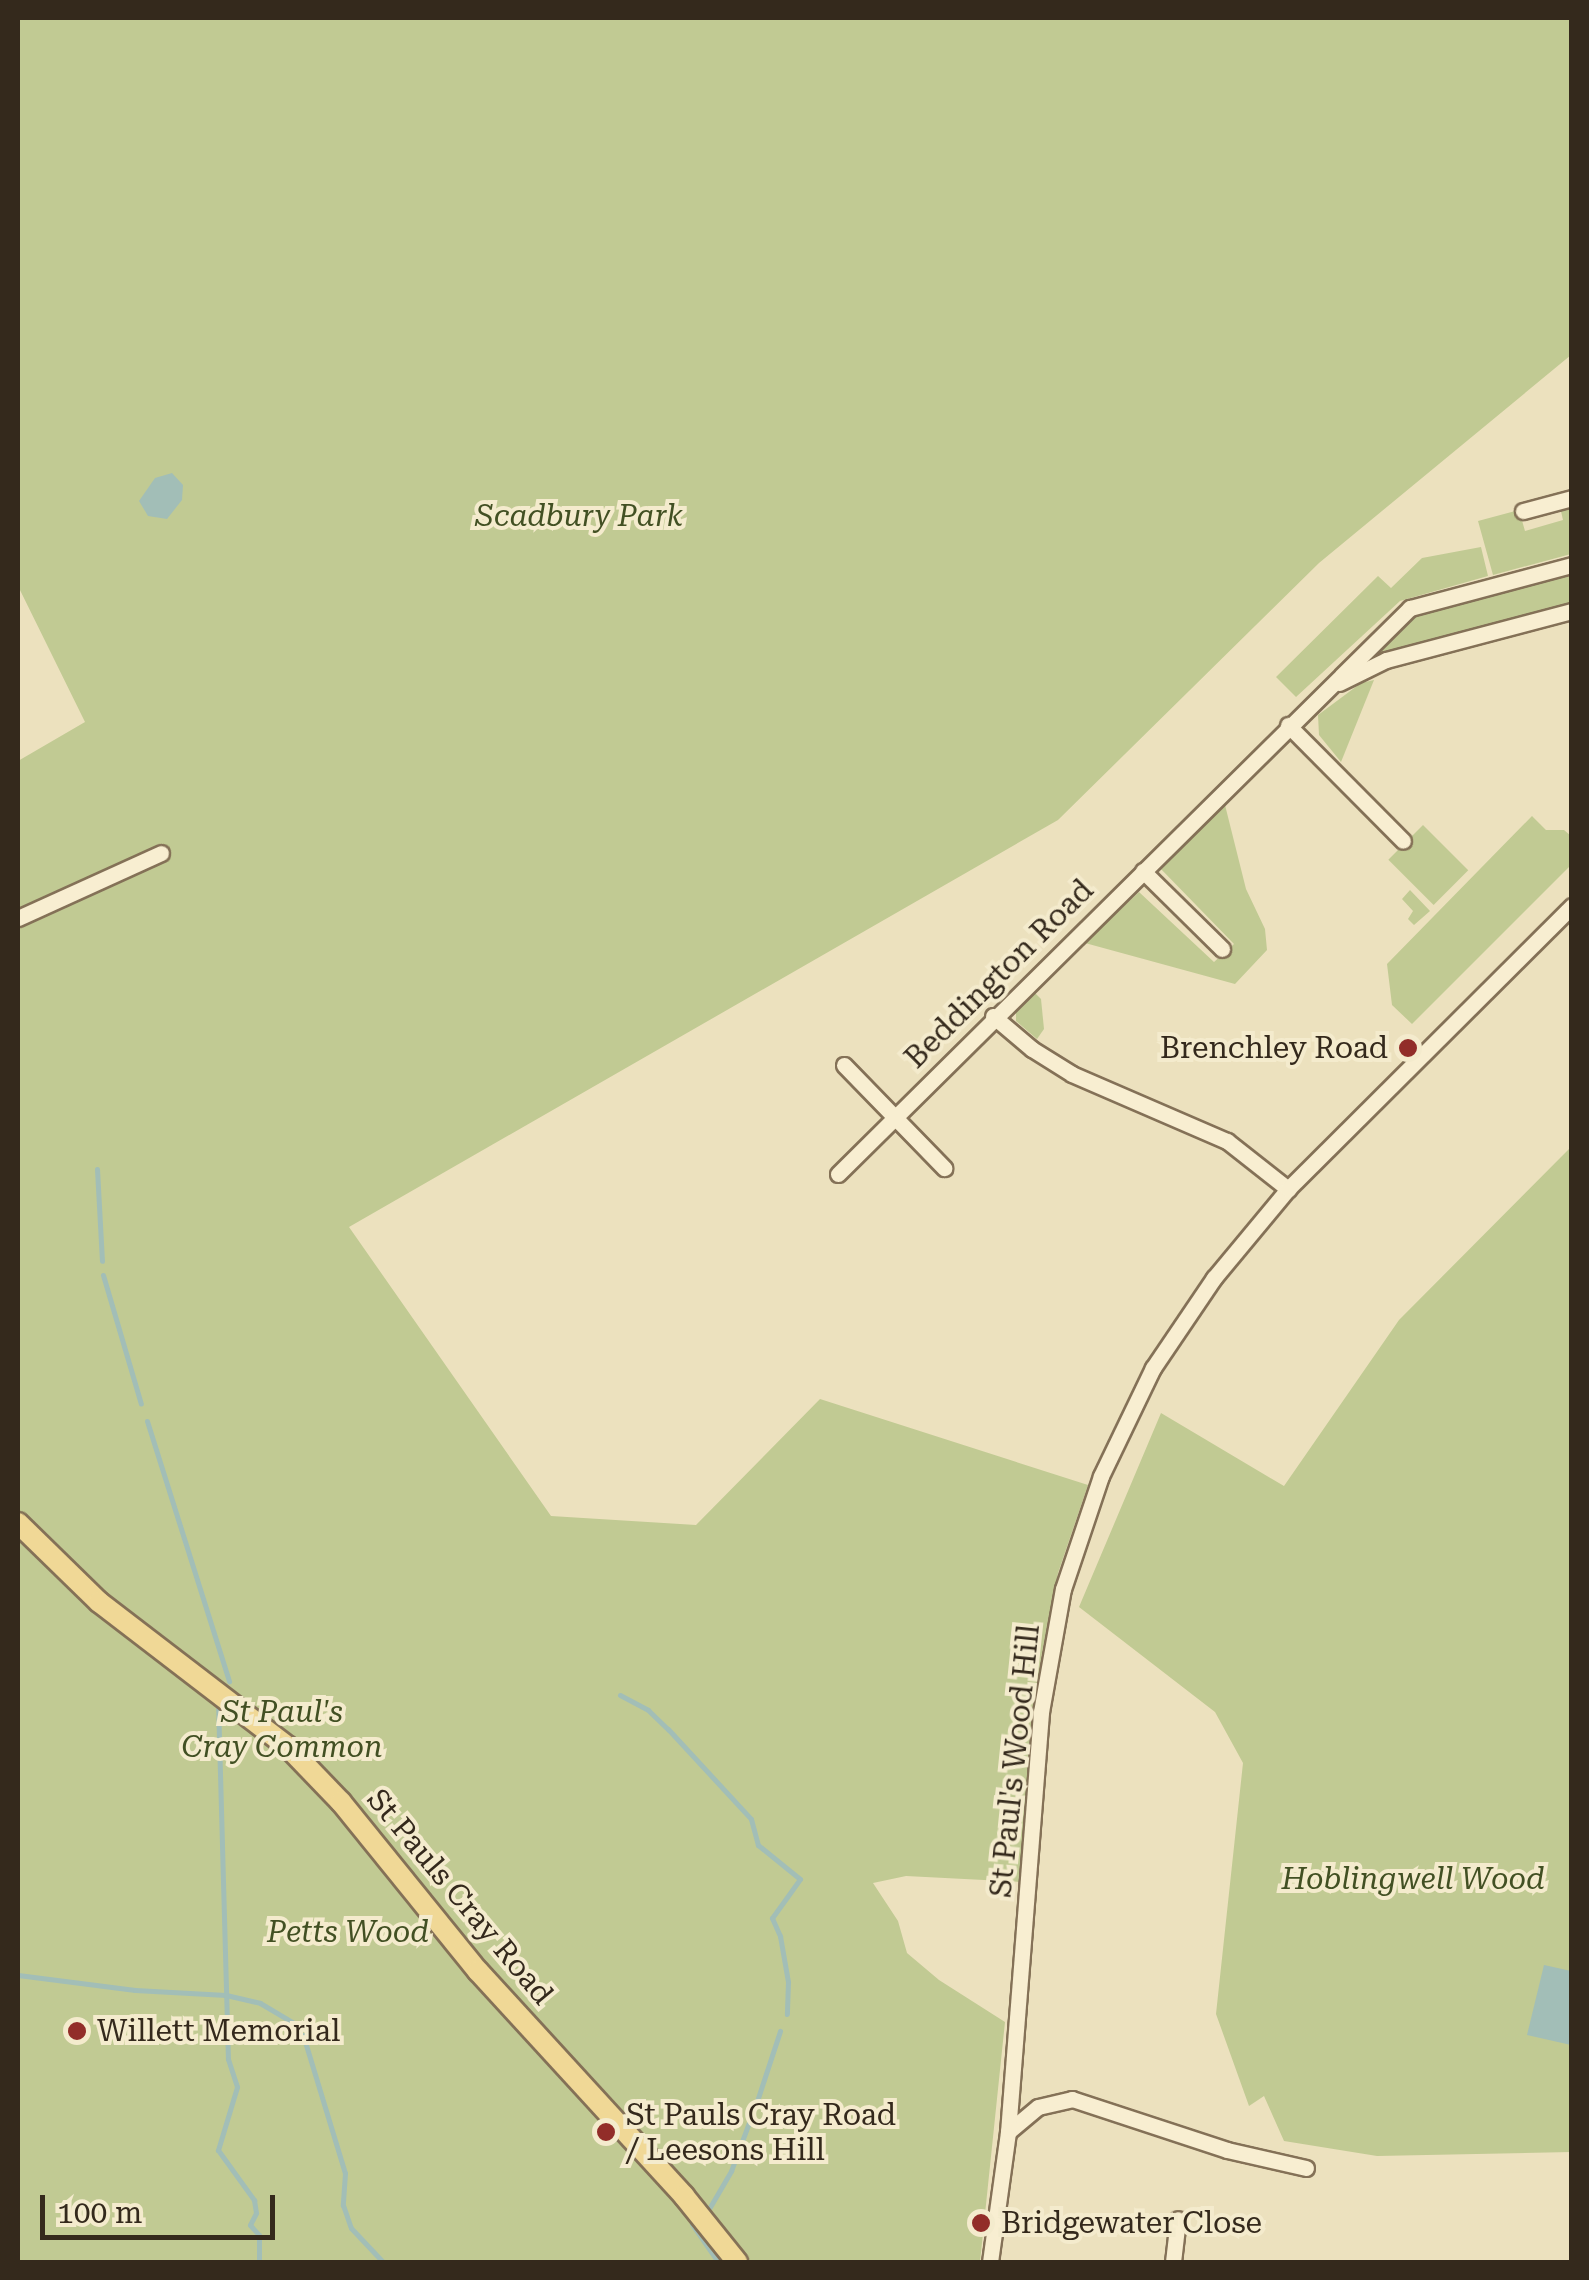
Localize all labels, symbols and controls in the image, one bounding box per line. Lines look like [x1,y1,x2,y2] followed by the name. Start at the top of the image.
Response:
[475,498,683,534] park label: Scadbury Park
[897,872,1101,1076] street label: Beddington Road
[1160,1030,1388,1066] place label: Brenchley Road
[1397,1037,1419,1059] marker: Brenchley Road
[983,1623,1047,1899] street label: St Paul's Wood Hill
[181,1694,383,1764] park label: St Paul's Cray Common
[359,1782,561,2012] street label: St Pauls Cray Road
[1281,1861,1545,1897] park label: Hoblingwell Wood
[267,1914,429,1950] park label: Petts Wood
[97,2013,340,2049] place label: Willett Memorial
[66,2020,88,2042] marker: Willett Memorial
[626,2097,896,2168] place label: St Pauls Cray Road / Leesons Hill
[595,2121,617,2143] marker: St Pauls Cray Road / Leesons Hill
[45,2175,280,2237] scale bar
[57,2195,142,2230] text: 100 m
[1001,2205,1262,2241] place label: Bridgewater Close
[970,2212,992,2234] marker: Bridgewater Close

